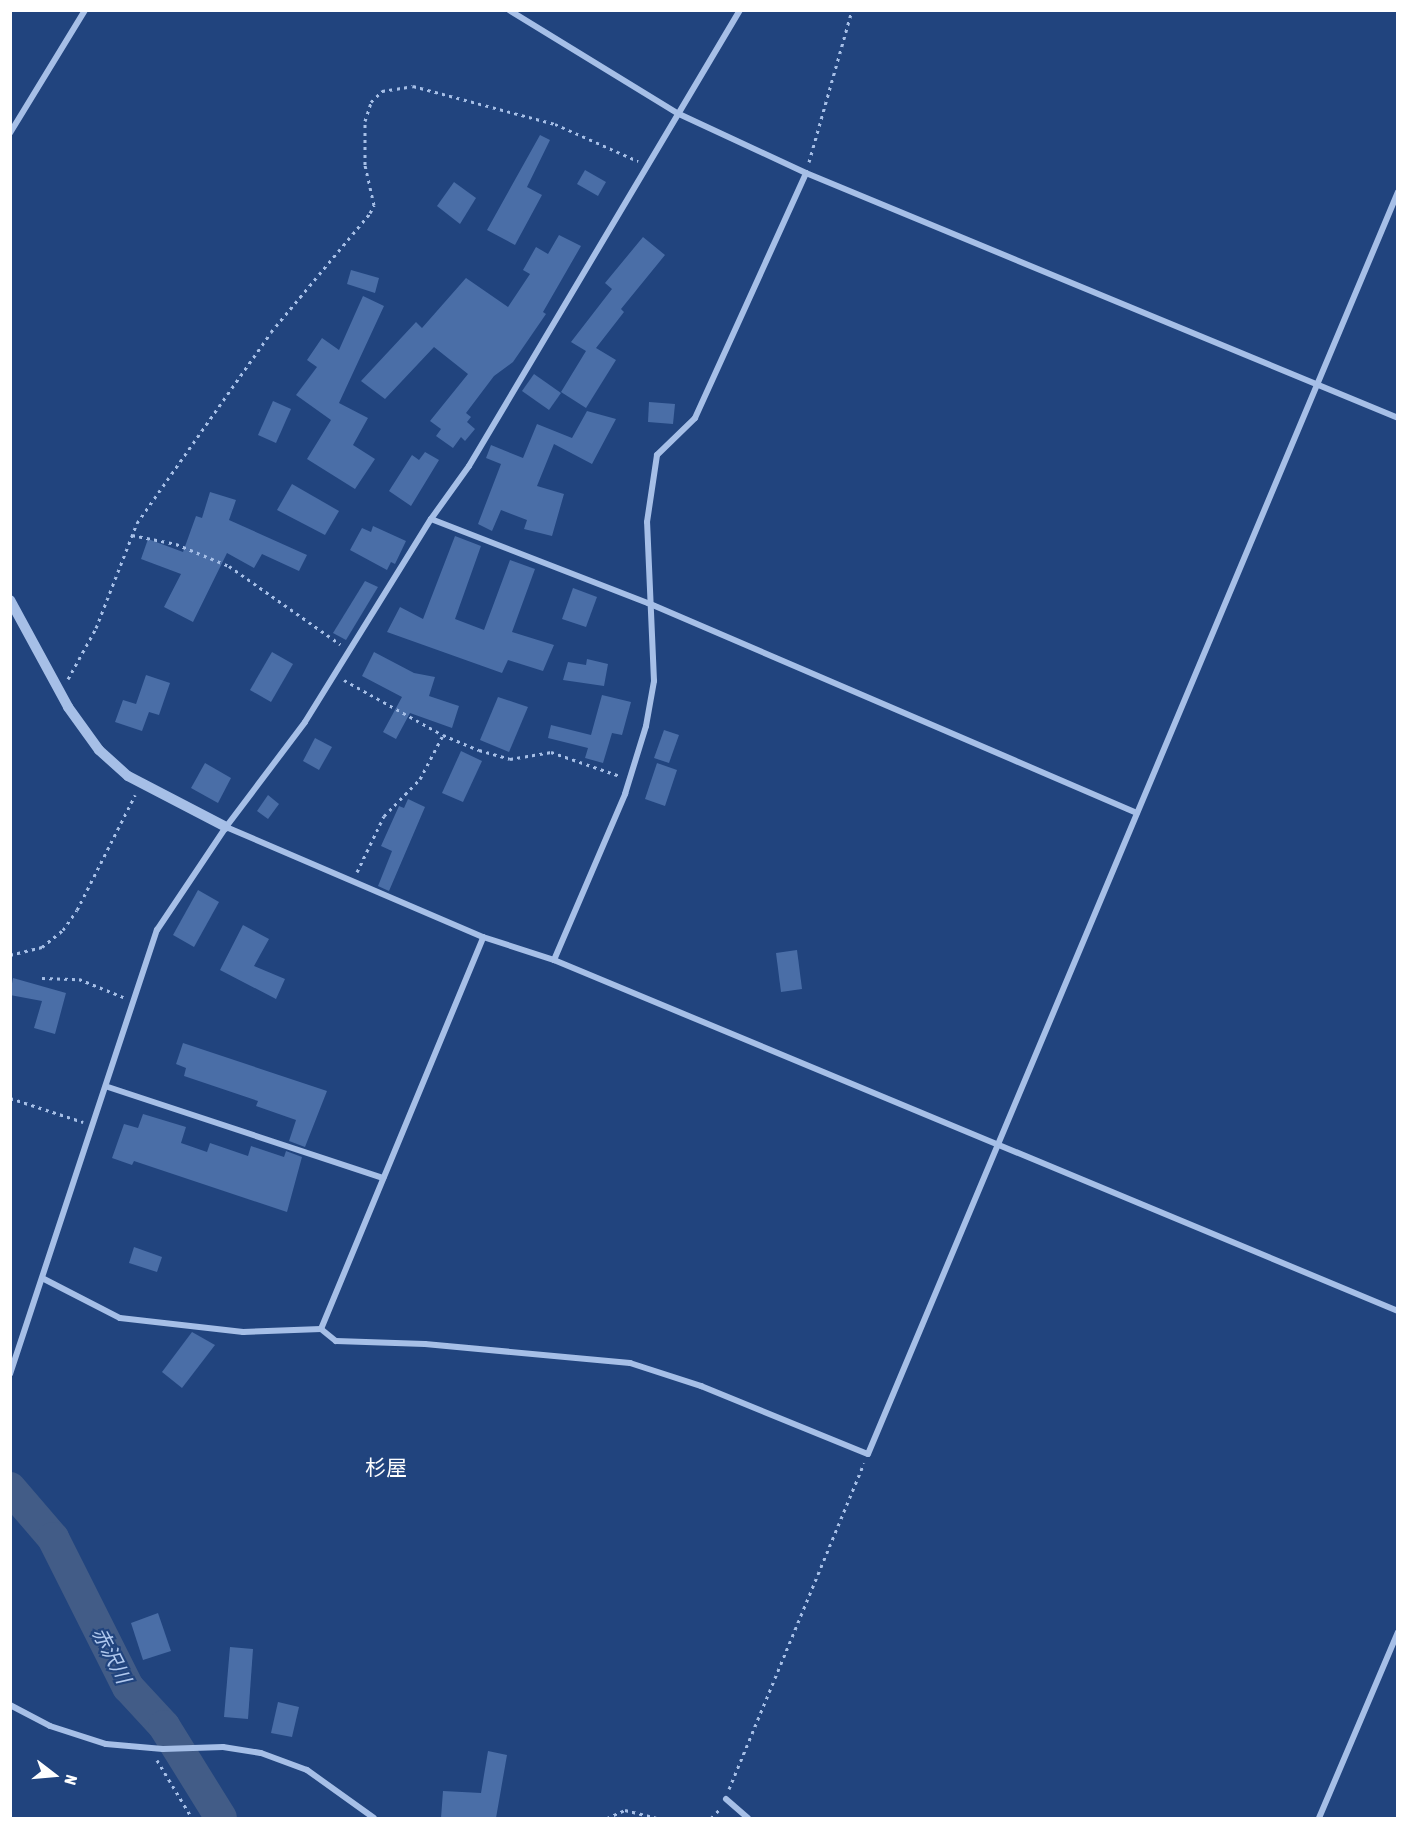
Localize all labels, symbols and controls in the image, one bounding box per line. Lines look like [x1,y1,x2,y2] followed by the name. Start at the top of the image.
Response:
[365,1454,407,1480] district label: 杉屋
[88,1623,136,1687] water label: 赤沢川
[24,1745,84,1805] north arrow
[61,1773,81,1787] text: N

